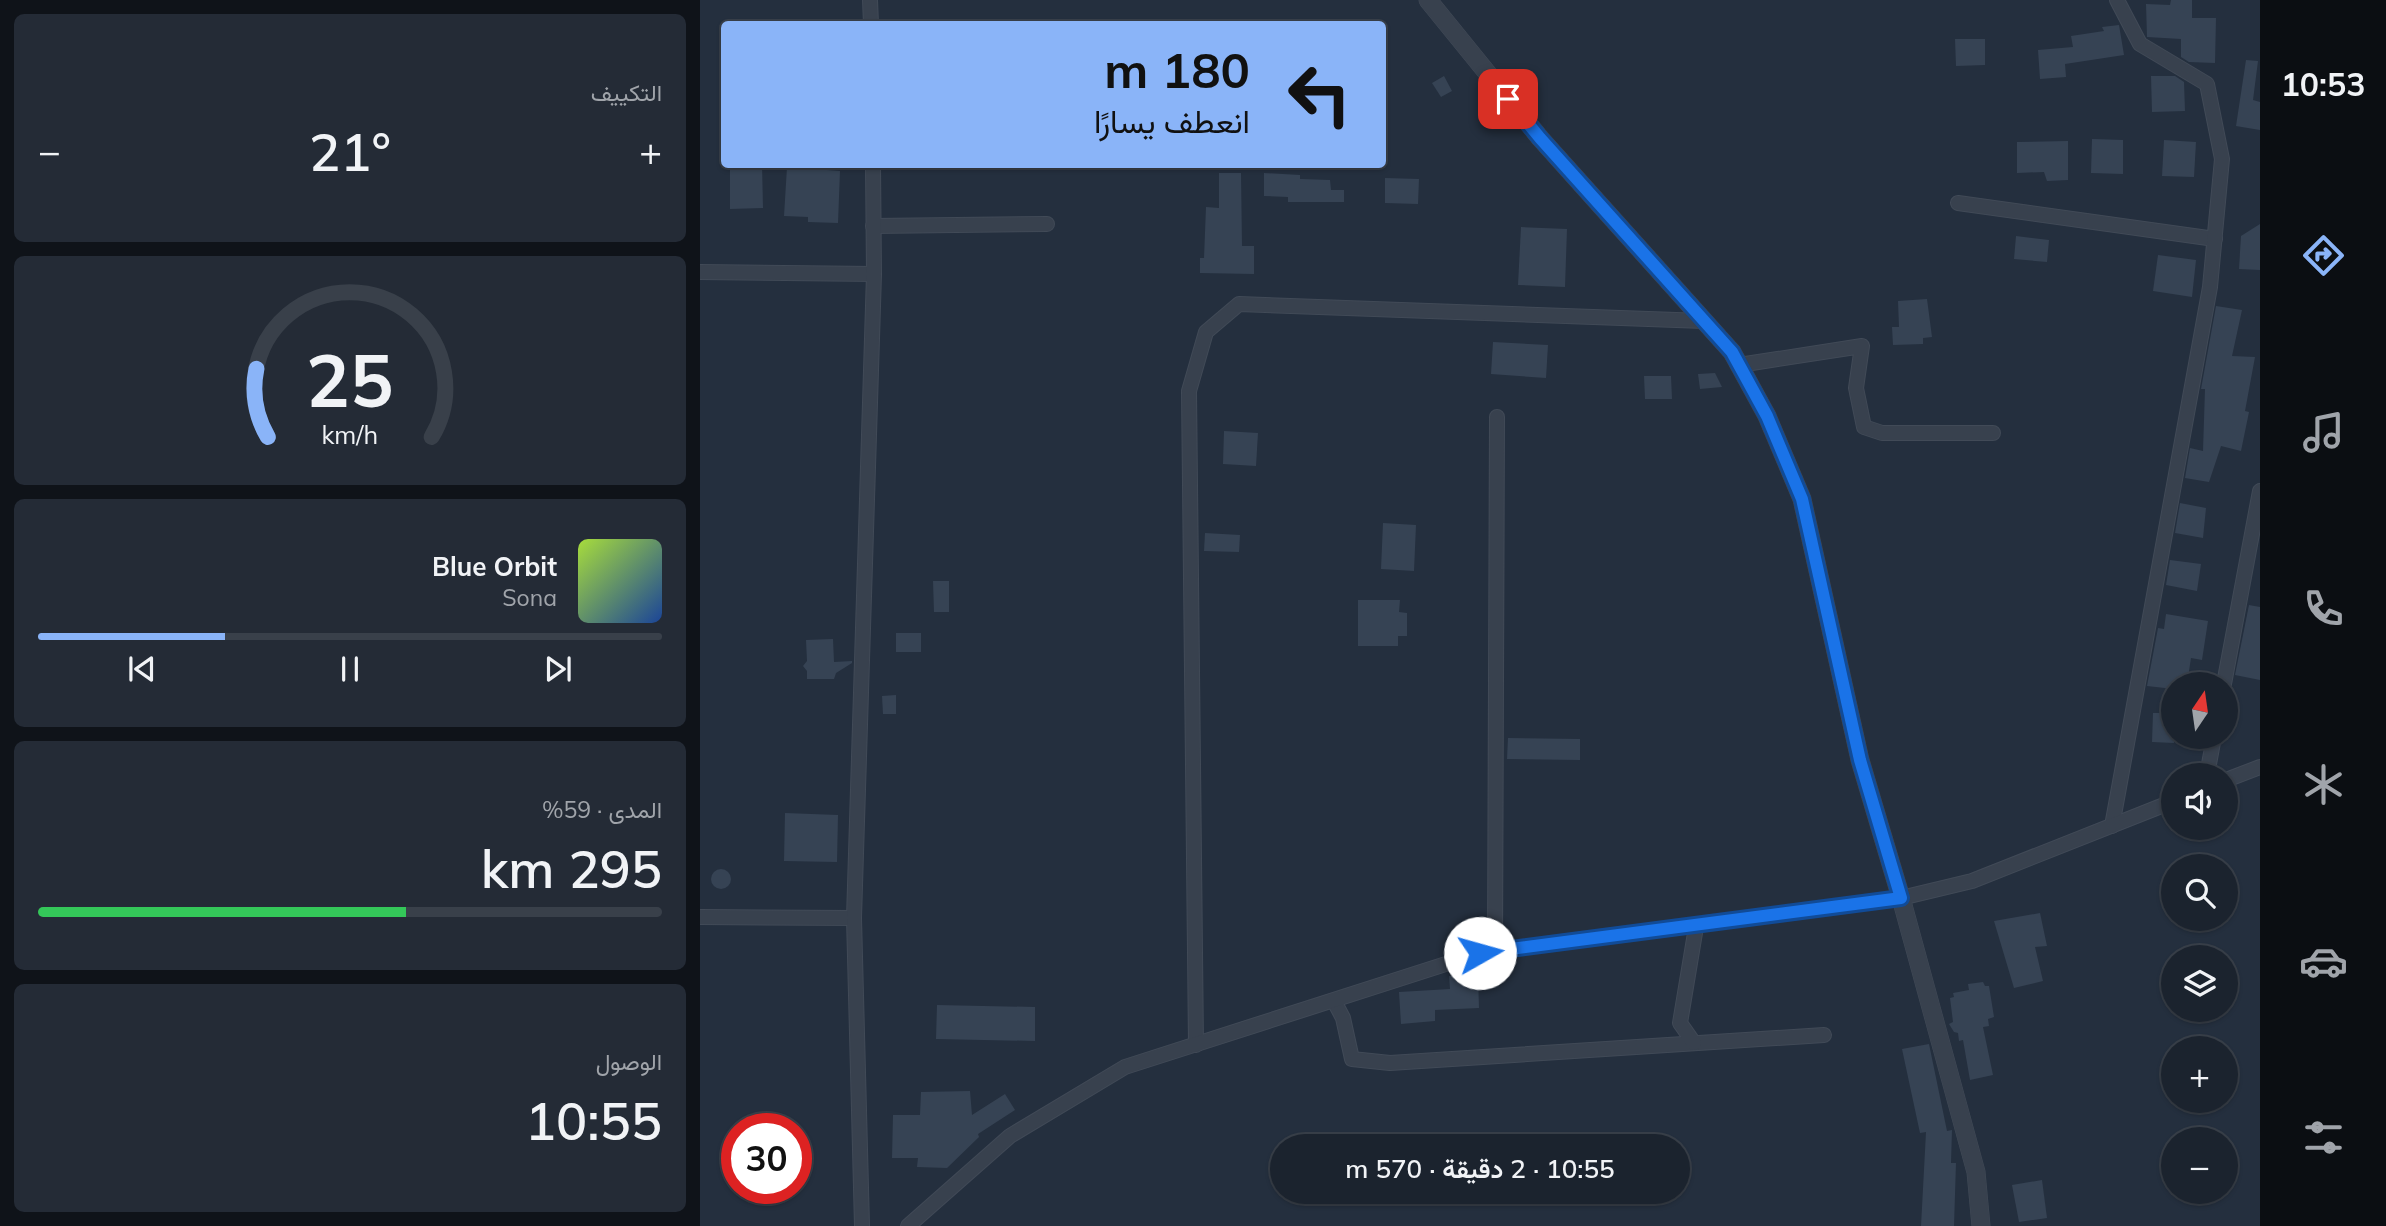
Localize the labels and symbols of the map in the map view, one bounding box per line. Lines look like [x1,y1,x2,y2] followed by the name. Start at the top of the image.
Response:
[1478,69,1538,129] pin
[2161,672,2238,749] north arrow
[1443,916,1517,990] position arrow
[721,1113,812,1204] speed limit sign: 30

